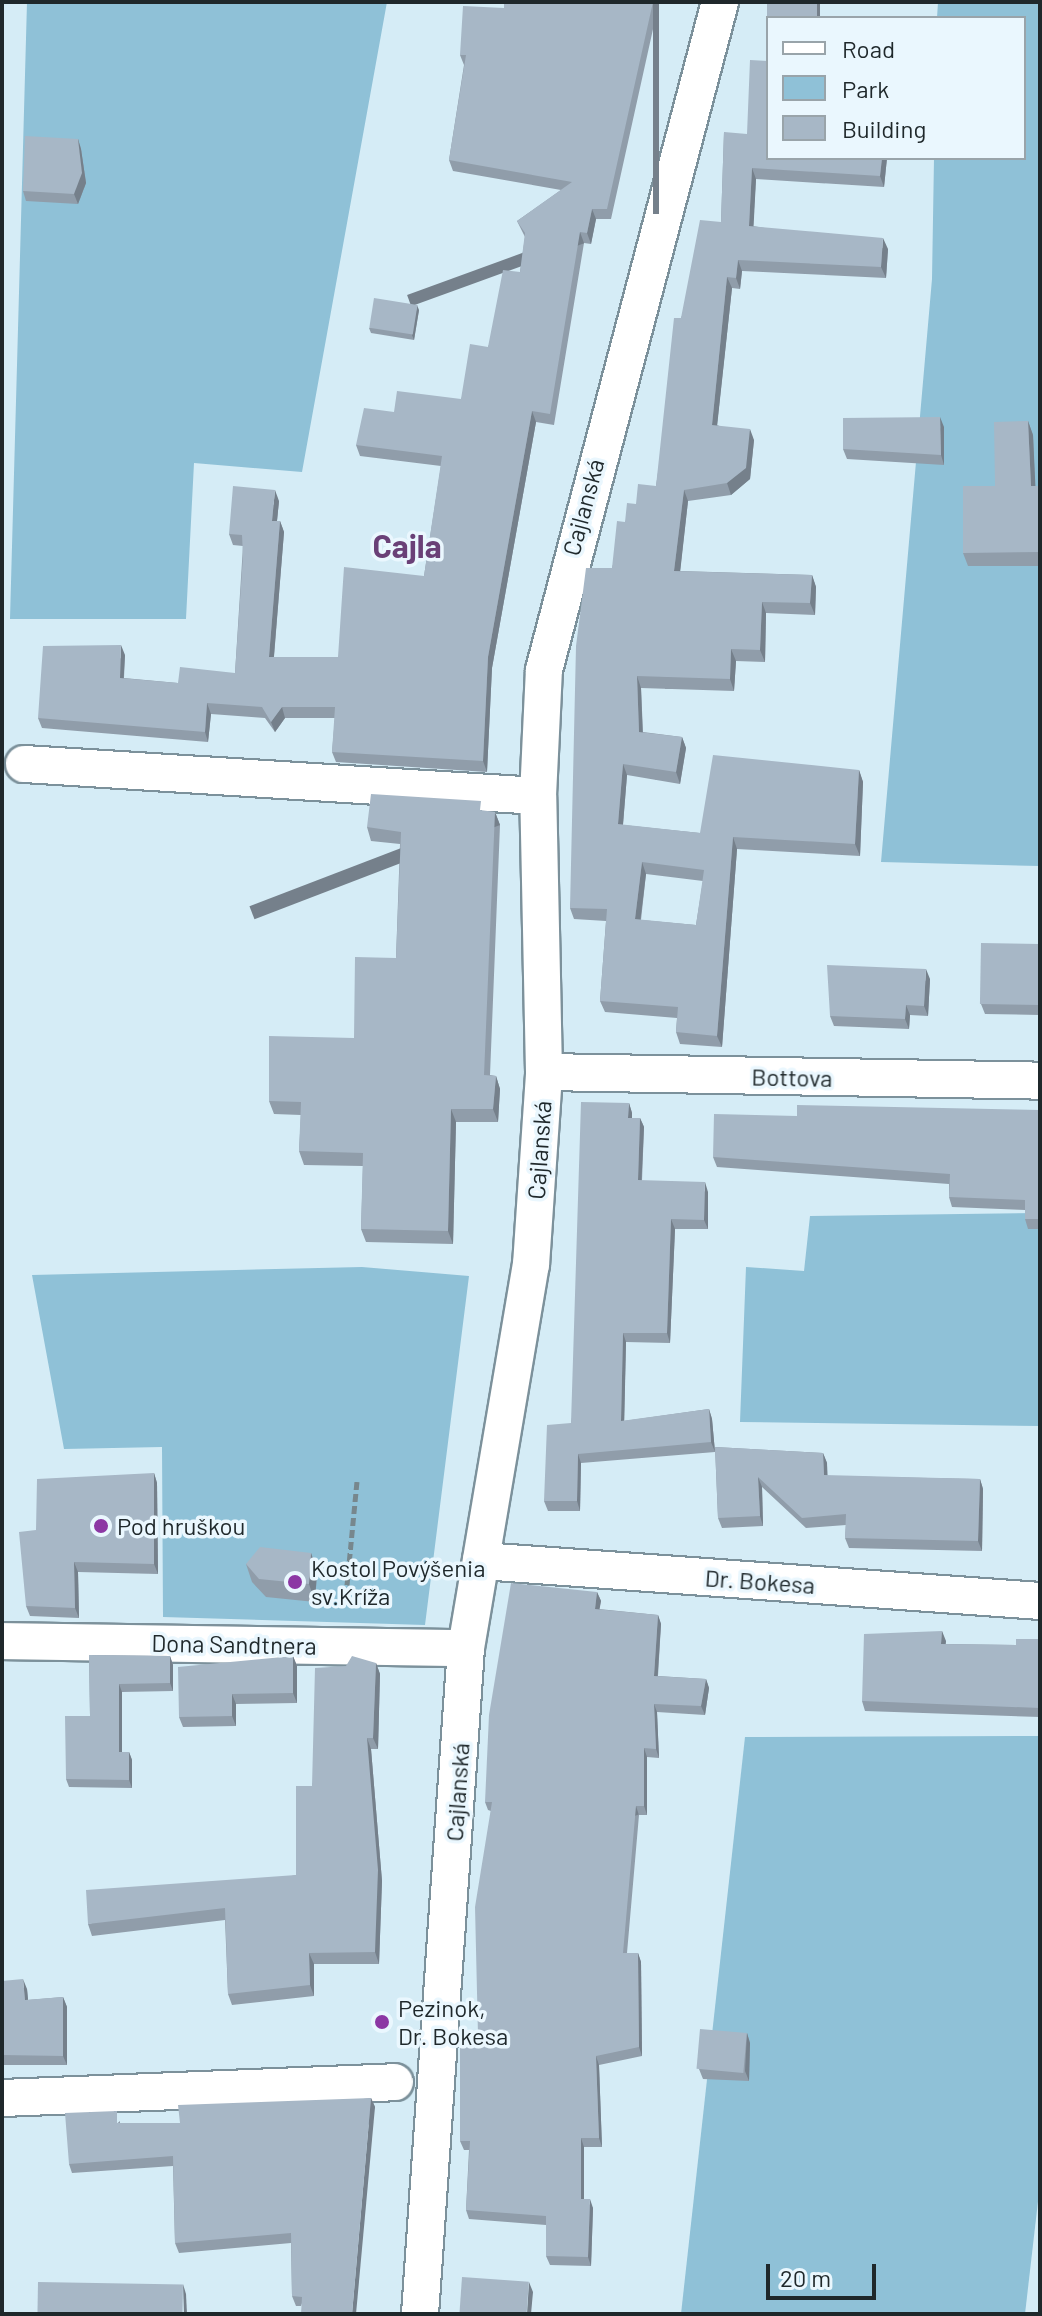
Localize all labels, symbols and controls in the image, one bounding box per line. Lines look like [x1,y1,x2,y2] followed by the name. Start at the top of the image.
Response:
[766,16,1026,160] legend
[842,34,895,63] text: Road
[842,74,889,103] text: Park
[842,114,926,143] text: Building
[556,456,610,558] street label: Cajlanská
[372,526,442,564] district label: Cajla
[751,1062,833,1092] street label: Bottova
[521,1100,557,1200] street label: Cajlanská
[117,1512,245,1540] place label: Pod hruškou
[92,1517,110,1535] marker: Pod hruškou
[311,1554,486,1610] place label: Kostol Povýšenia sv.Kríža
[704,1563,816,1599] street label: Dr. Bokesa
[286,1573,304,1591] marker: Kostol Povýšenia sv.Kríža
[151,1628,317,1660] street label: Dona Sandtnera
[439,1742,475,1842] street label: Cajlanská
[398,1994,508,2050] place label: Pezinok, Dr. Bokesa
[373,2013,391,2031] marker: Pezinok, Dr. Bokesa
[770,2248,880,2298] scale bar
[780,2263,831,2292] text: 20 m

